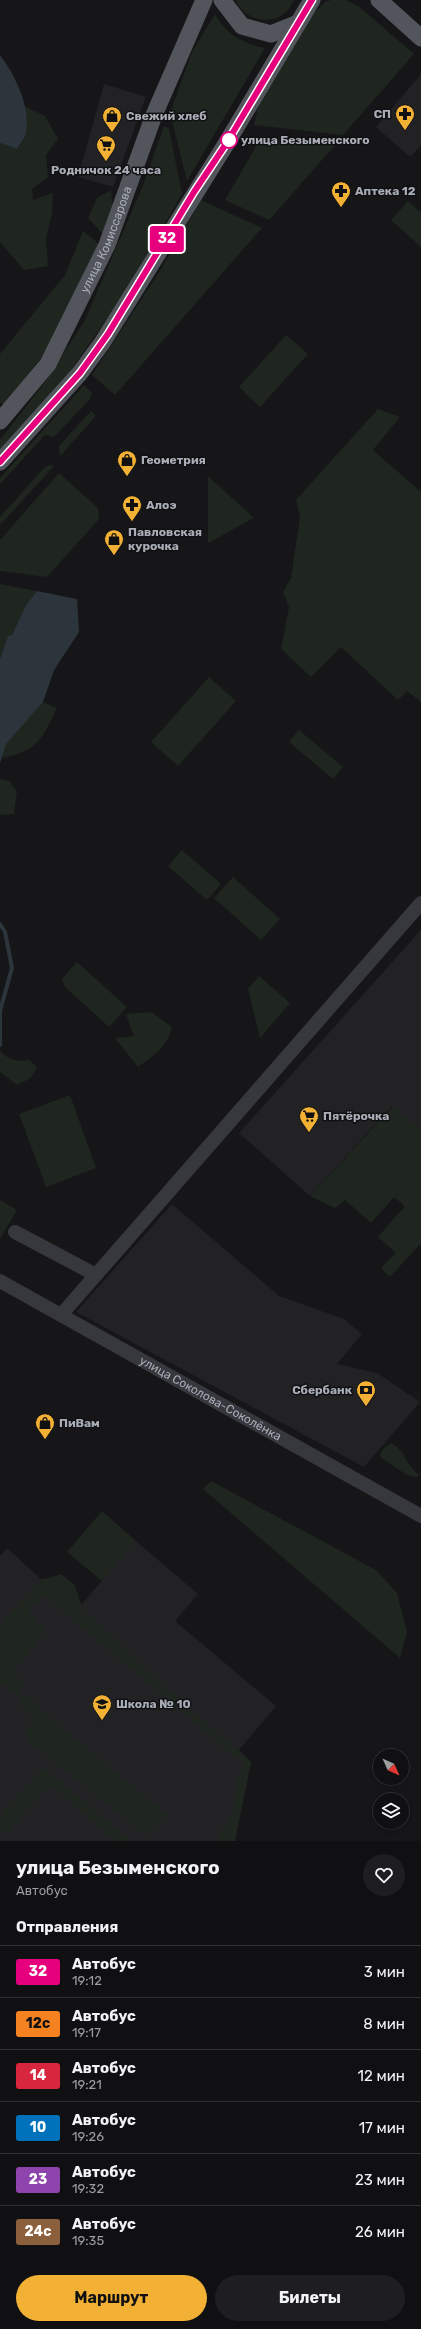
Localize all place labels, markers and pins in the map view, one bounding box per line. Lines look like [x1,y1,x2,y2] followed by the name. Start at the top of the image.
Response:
[394,103,416,131] pharmacy icon: СП
[101,105,123,133] shop icon: Свежий хлеб
[374,107,391,121] place label: СП
[126,109,207,123] place label: Свежий хлеб
[220,131,238,149] marker: улица Безыменского
[241,133,370,147] place label: улица Безыменского
[95,134,117,162] supermarket icon: Родничок 24 часа
[51,163,161,177] place label: Родничок 24 часа
[330,180,352,208] pharmacy icon: Аптека 12
[355,184,416,198] place label: Аптека 12
[116,449,138,477] shop icon: Геометрия
[141,453,206,467] place label: Геометрия
[121,494,143,522] pharmacy icon: Алоэ
[146,498,177,512] place label: Алоэ
[128,525,202,553] place label: Павловская курочка
[103,528,125,556] shop icon: Павловская курочка
[298,1105,320,1133] supermarket icon: Пятёрочка
[323,1109,389,1123] place label: Пятёрочка
[355,1379,377,1407] bank icon: Сбербанк
[292,1383,353,1397] place label: Сбербанк
[34,1412,56,1440] shop icon: ПиВам
[59,1416,100,1430] place label: ПиВам
[91,1693,113,1721] school or university icon: Школа № 10
[116,1697,191,1711] place label: Школа № 10

